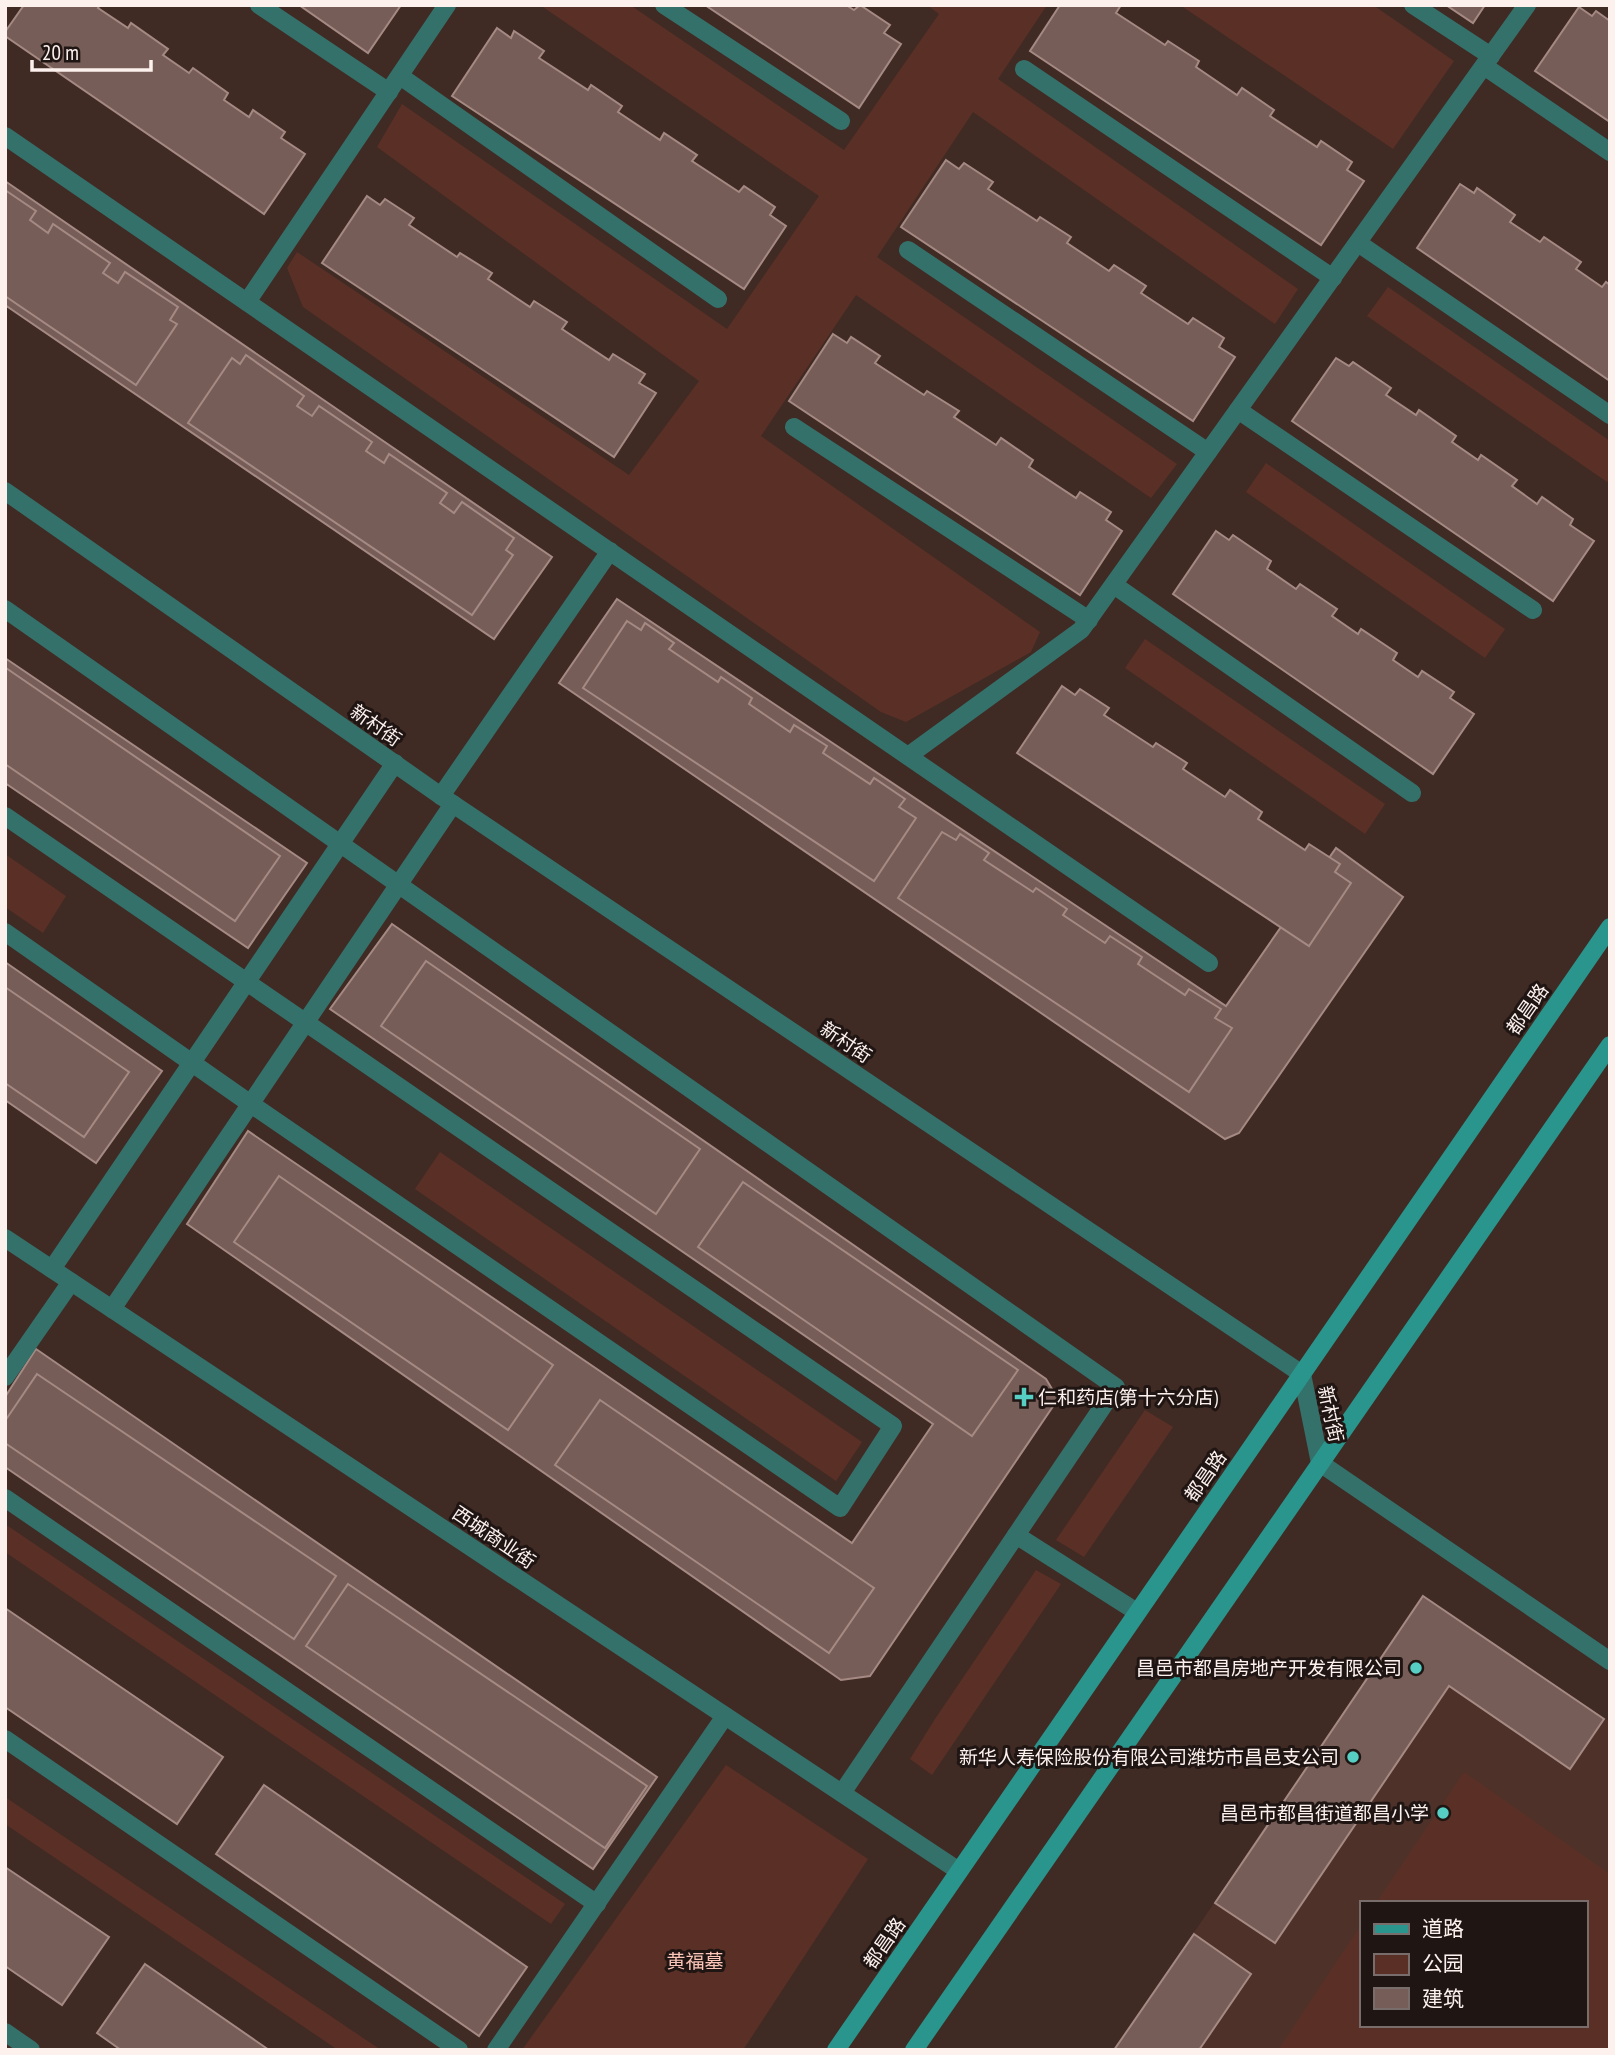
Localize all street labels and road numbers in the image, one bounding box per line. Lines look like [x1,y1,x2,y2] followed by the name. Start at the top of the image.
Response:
[346,699,406,751] street label: 新村街
[1501,979,1553,1039] street label: 都昌路
[816,1016,876,1068] street label: 新村街
[1313,1384,1349,1444] street label: 新村街
[1179,1446,1231,1506] street label: 都昌路
[448,1500,540,1574] street label: 西城商业街
[858,1913,910,1973] street label: 都昌路

